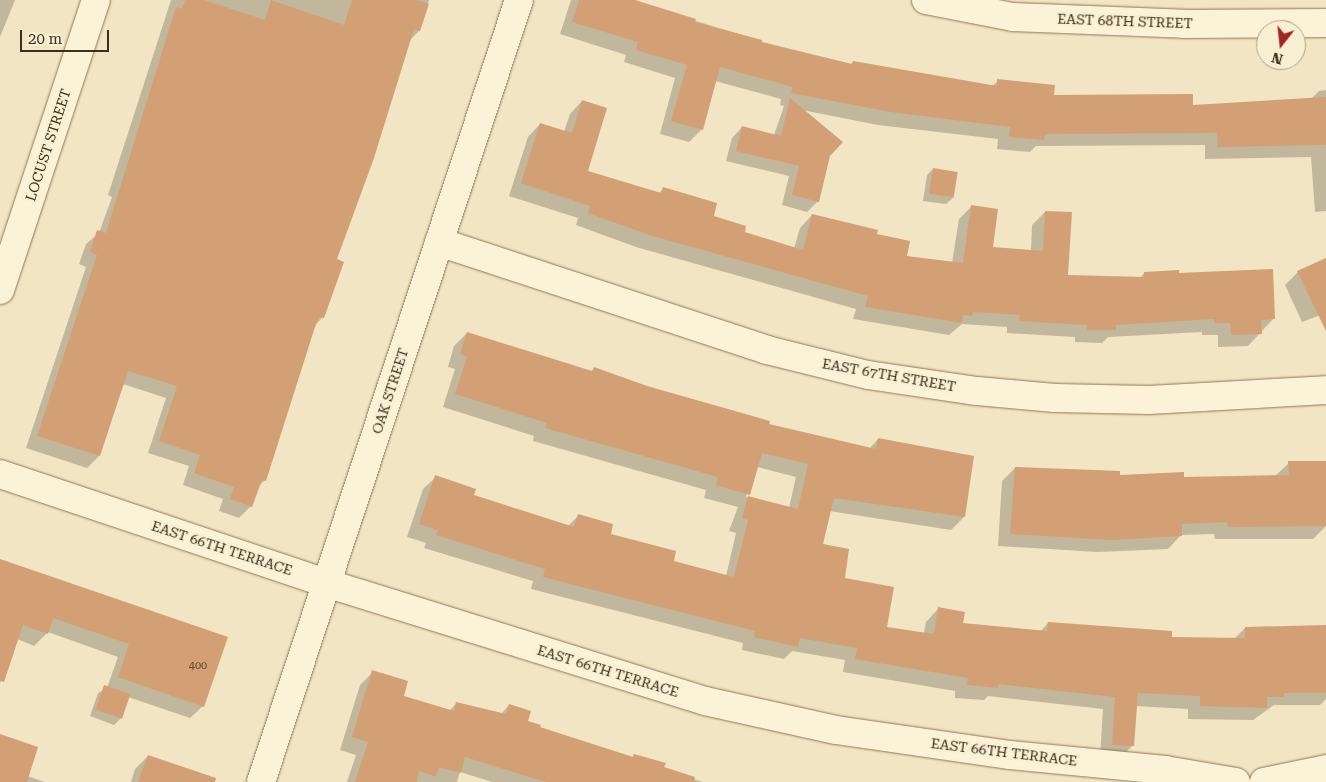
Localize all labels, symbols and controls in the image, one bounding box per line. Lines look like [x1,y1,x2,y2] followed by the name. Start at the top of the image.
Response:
[1057,10,1193,32] street label: EAST 68TH STREET
[22,20,111,52] scale bar
[1256,20,1306,70] north arrow
[28,30,62,48] text: 20 m
[1270,49,1285,68] text: N
[22,87,74,203] street label: LOCUST STREET
[368,346,412,436] street label: OAK STREET
[821,355,957,395] street label: EAST 67TH STREET
[149,517,295,579] street label: EAST 66TH TERRACE
[535,641,681,701] street label: EAST 66TH TERRACE
[189,659,207,673] house number: 400
[930,735,1078,769] street label: EAST 66TH TERRACE

